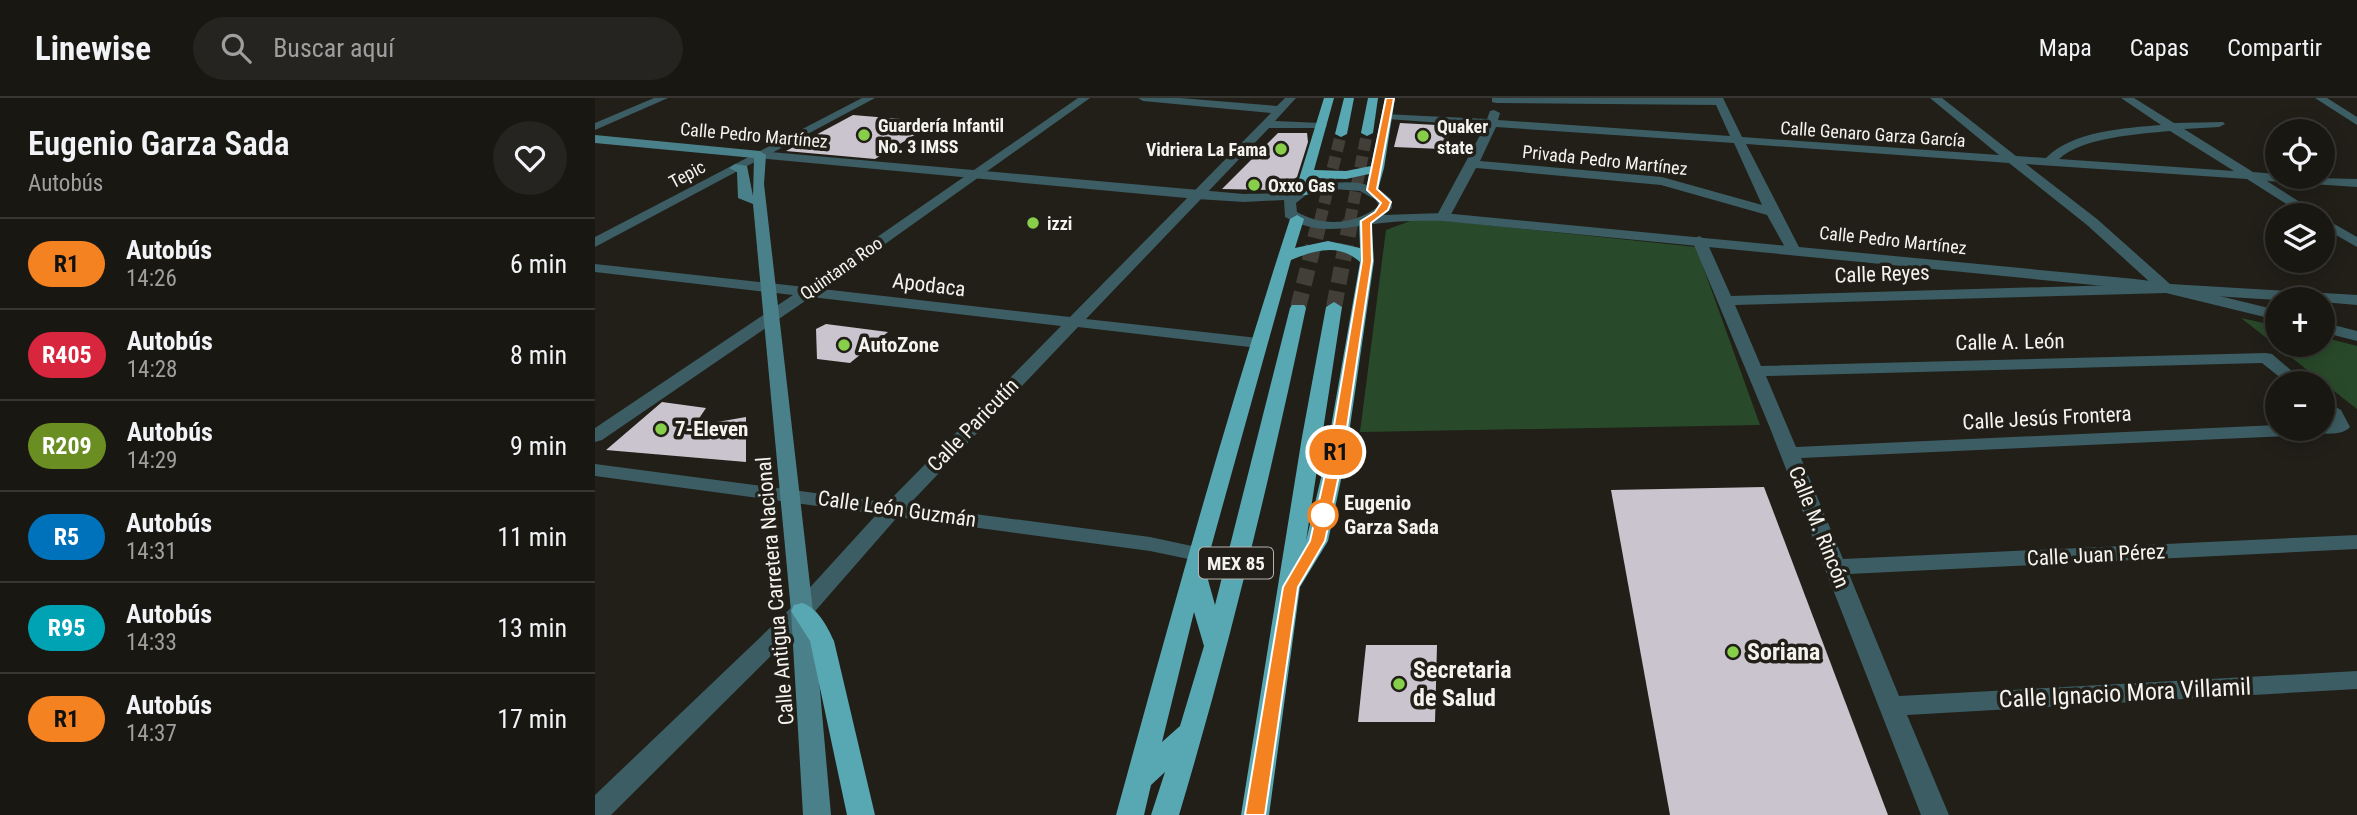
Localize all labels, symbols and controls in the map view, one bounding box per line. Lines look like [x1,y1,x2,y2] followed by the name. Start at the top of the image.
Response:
[193,17,683,80] search box
[35,29,151,68] text: Linewise
[217,29,255,67] icon: search
[273,33,394,63] text: Buscar aquí
[2039,34,2092,62] text: Mapa
[2130,34,2189,62] text: Capas
[2227,34,2322,62] text: Compartir
[878,115,1004,157] place label: Guardería Infantil No. 3 IMSS
[1437,116,1488,158] place label: Quaker state
[1780,117,1966,151] street label: Calle Genaro Garza García
[679,118,829,152] street label: Calle Pedro Martínez
[2265,119,2335,441] map controls
[2265,119,2335,189] button: locate
[493,121,567,195] button: heart
[28,124,290,163] text: Eugenio Garza Sada
[856,127,872,143] marker: Guardería Infantil No. 3 IMSS
[1415,128,1431,144] marker: Quaker state
[1146,139,1267,160] place label: Vidriera La Fama
[1273,141,1289,157] marker: Vidriera La Fama
[1521,141,1689,179] street label: Privada Pedro Martínez
[665,156,709,192] street label: Tepic
[28,170,103,197] text: Autobús
[1268,175,1335,196] place label: Oxxo Gas
[1246,177,1262,193] marker: Oxxo Gas
[2265,203,2335,273] button: layers
[1047,213,1072,234] place label: izzi
[1025,215,1041,231] marker: izzi
[1818,222,1968,258] street label: Calle Pedro Martínez
[796,232,886,304] street label: Quintana Roo
[126,235,212,265] text: Autobús
[510,249,567,279] text: 6 min
[54,250,79,278] text: R1
[1834,260,1930,288] street label: Calle Reyes
[126,265,177,292] text: 14:26
[891,269,967,301] street label: Apodaca
[2265,287,2335,357] button: +
[127,326,213,356] text: Autobús
[1955,329,2065,355] street label: Calle A. León
[858,333,939,357] place label: AutoZone
[836,337,852,353] marker: AutoZone
[510,340,567,370] text: 8 min
[42,341,92,369] text: R405
[127,356,177,383] text: 14:28
[2265,371,2335,441] button: −
[923,373,1023,477] street label: Calle Paricutín
[1962,402,2132,434] street label: Calle Jesús Frontera
[127,417,213,447] text: Autobús
[675,417,748,441] place label: 7-Eleven
[653,421,669,437] marker: 7-Eleven
[1305,429,1367,475] line badge: R1
[510,431,567,461] text: 9 min
[42,432,92,460] text: R209
[1323,438,1349,466] text: R1
[127,447,177,474] text: 14:29
[751,456,799,726] street label: Calle Antigua Carretera Nacional
[1784,463,1854,591] street label: Calle M. Rincón
[816,486,978,532] street label: Calle León Guzmán
[1344,491,1439,539] place label: Eugenio Garza Sada
[1308,500,1338,530] marker: Eugenio Garza Sada
[126,508,212,538] text: Autobús
[497,522,567,552] text: 11 min
[54,523,79,551] text: R5
[126,538,177,565] text: 14:31
[2026,539,2166,571] street label: Calle Juan Pérez
[1199,548,1273,578] road number: MEX 85
[126,599,212,629] text: Autobús
[497,613,567,643] text: 13 min
[48,614,85,642] text: R95
[126,629,177,656] text: 14:33
[1747,638,1820,666] place label: Soriana
[1725,644,1741,660] marker: Soriana
[1413,656,1512,712] place label: Secretaria de Salud
[1998,672,2252,714] street label: Calle Ignacio Mora Villamil
[1391,676,1407,692] marker: Secretaria de Salud
[126,690,212,720] text: Autobús
[497,704,567,734] text: 17 min
[54,705,79,733] text: R1
[126,720,177,747] text: 14:37

